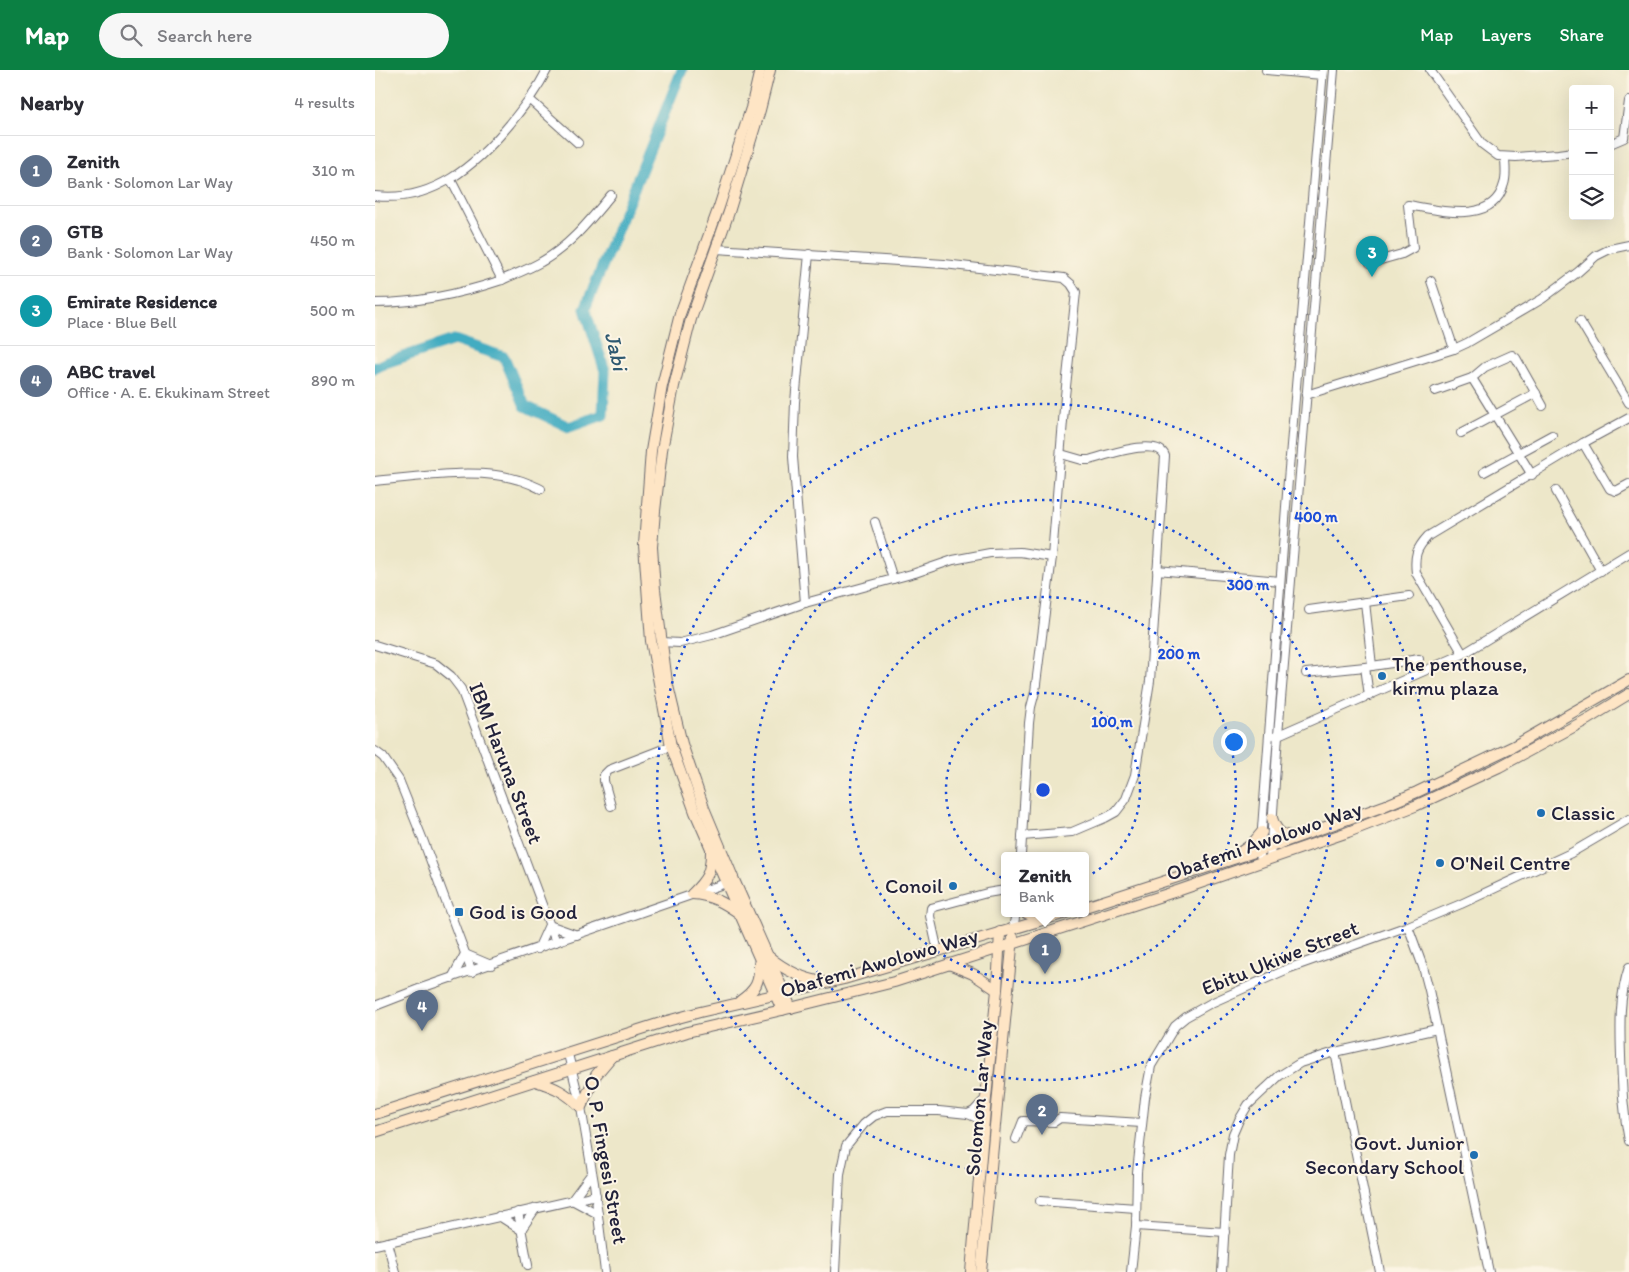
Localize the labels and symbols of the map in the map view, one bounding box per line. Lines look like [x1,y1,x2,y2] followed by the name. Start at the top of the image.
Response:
[1356,236,1388,277] pin: 3
[599,329,635,375] water label: Jabi
[1294,508,1338,526] text: 400 m
[1227,576,1270,594] text: 300 m
[1158,645,1201,663] text: 200 m
[1392,651,1527,700] place label: The penthouse, kirmu plaza
[1376,670,1388,682] marker: The penthouse, kirmu plaza
[464,678,549,847] street label: IBM Haruna Street
[1091,713,1133,731] text: 100 m
[1221,729,1247,755] your location
[1034,781,1052,799] centre of rings
[1163,795,1365,886] street label: Obafemi Awolowo Way
[1551,800,1616,825] place label: Classic
[1535,807,1547,819] marker: Classic
[1450,850,1570,875] place label: O'Neil Centre
[1434,857,1446,869] marker: O'Neil Centre
[885,873,943,898] place label: Conoil
[947,880,959,892] marker: Conoil
[469,899,578,924] place label: God is Good
[453,906,465,918] marker: God is Good
[1198,915,1362,1000] street label: Ebitu Ukiwe Street
[777,922,981,1003] street label: Obafemi Awolowo Way
[1029,933,1061,974] pin: 1
[406,990,438,1031] pin: 4
[959,1019,998,1177] street label: Solomon Lar Way
[579,1074,634,1246] street label: O. P. Fingesi Street
[1026,1094,1058,1135] pin: 2
[1305,1130,1465,1179] place label: Govt. Junior Secondary School
[1468,1149,1480,1161] marker: Govt. Junior Secondary School

